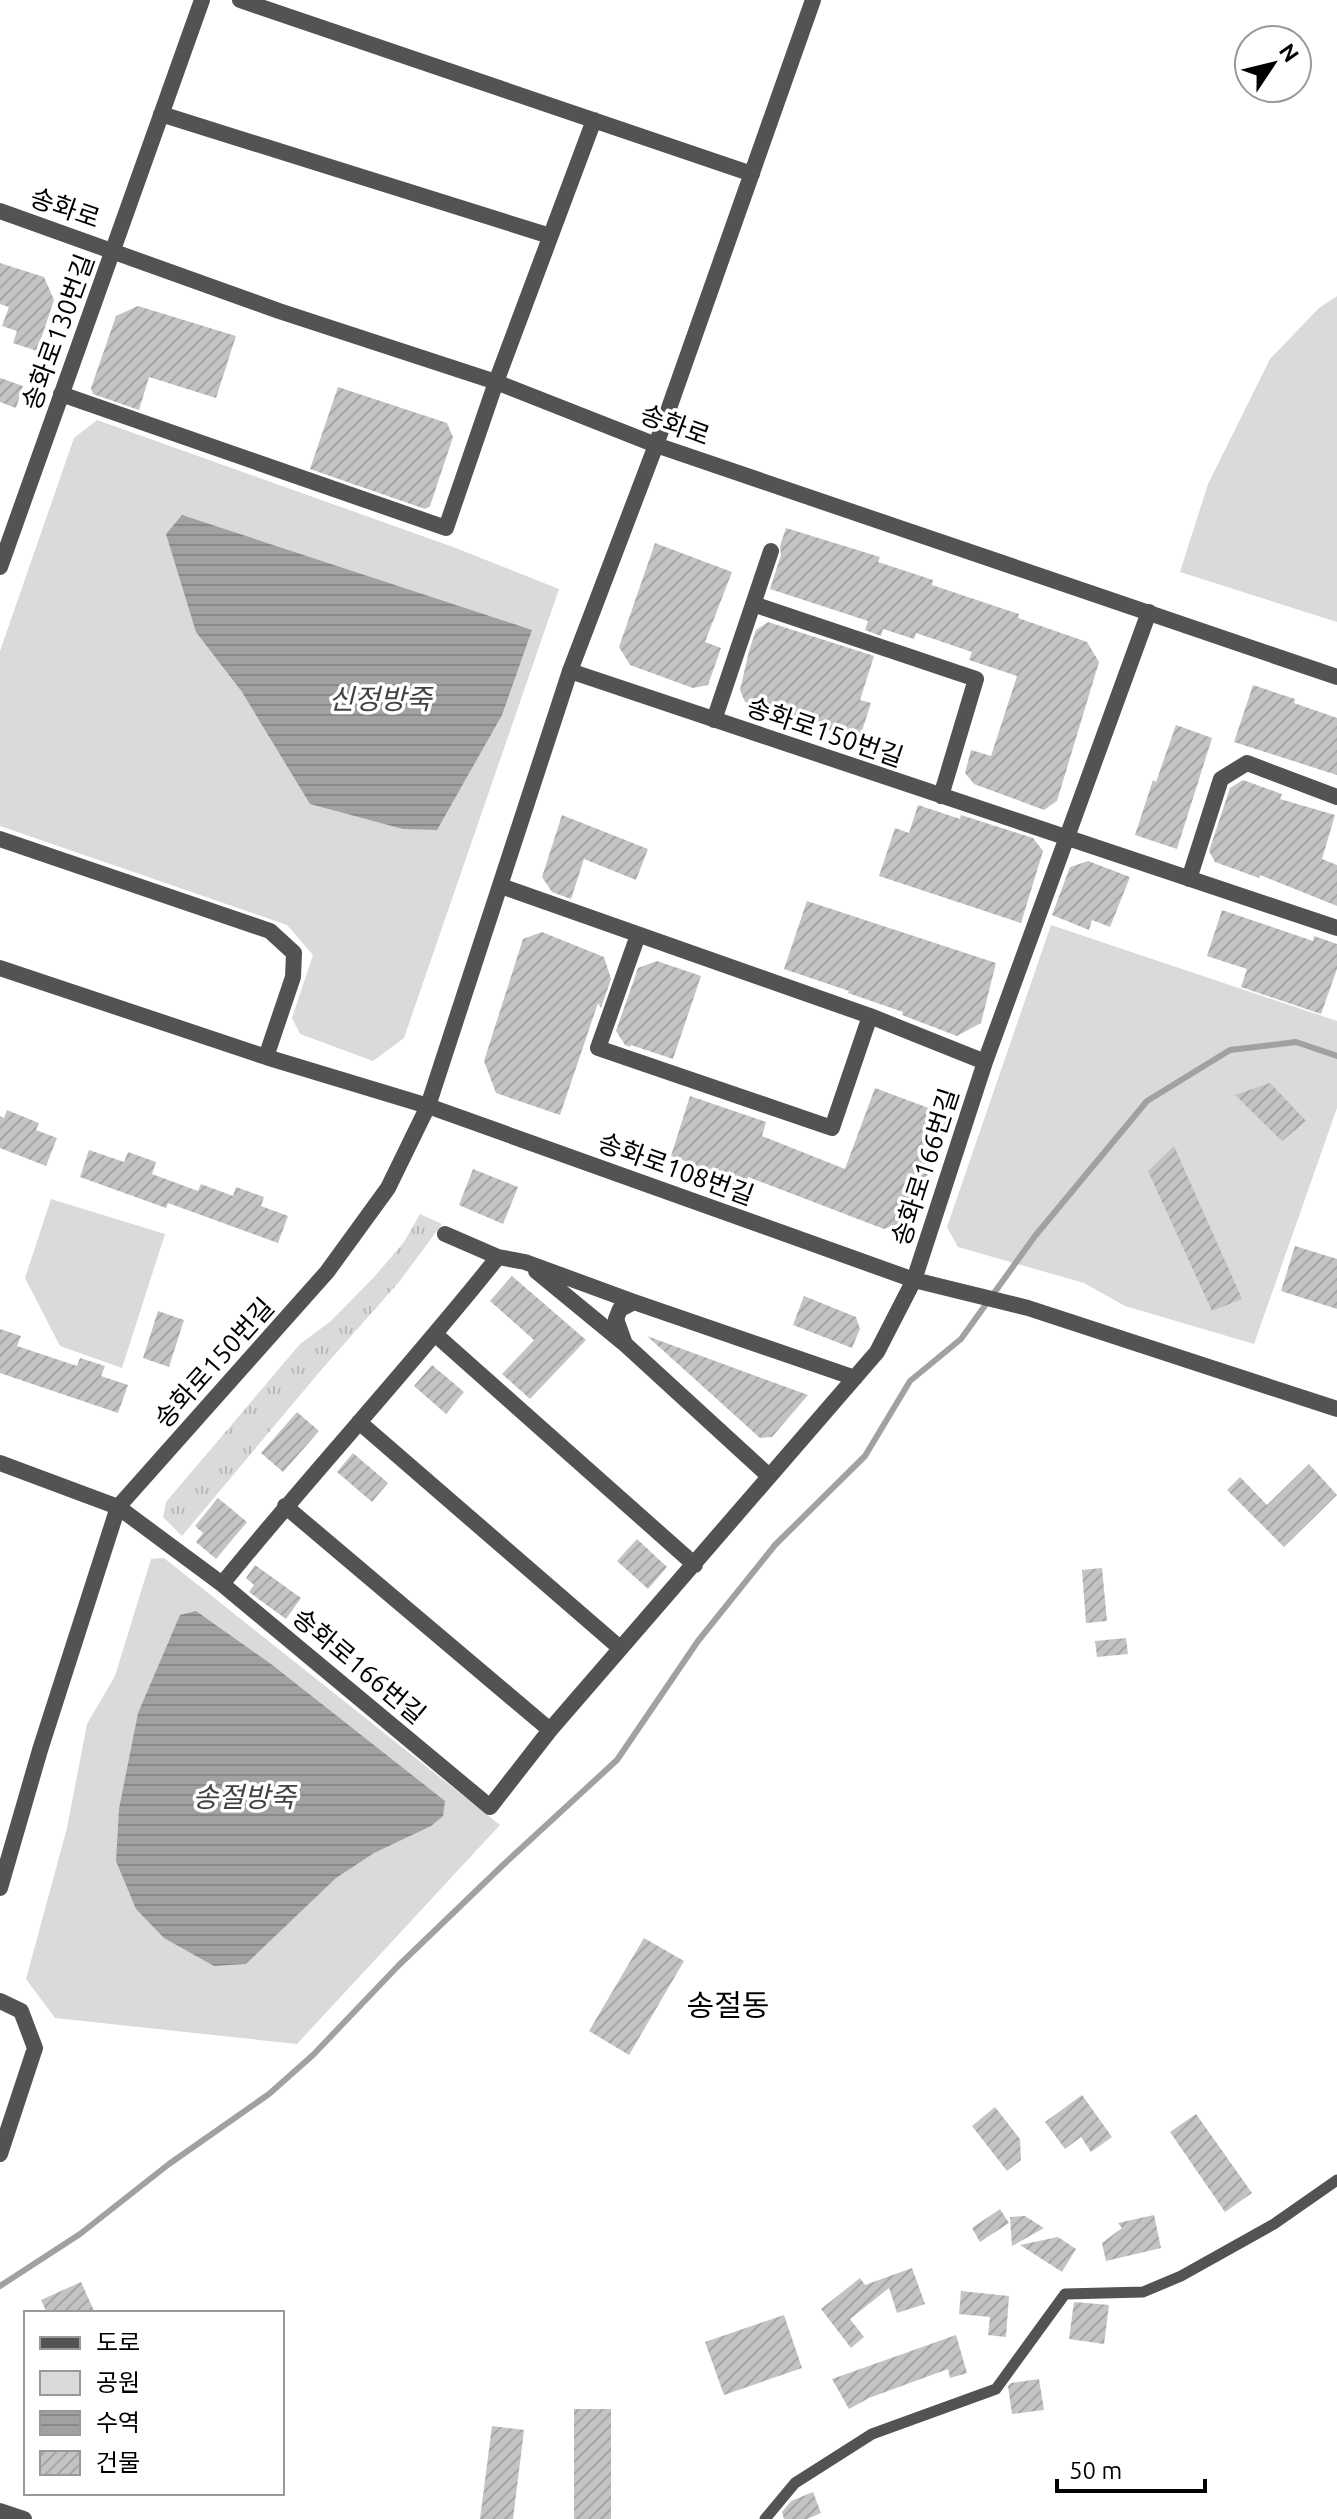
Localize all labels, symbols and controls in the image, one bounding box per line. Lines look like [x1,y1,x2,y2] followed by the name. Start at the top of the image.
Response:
[1233,24,1313,104] north arrow
[1275,38,1305,66] text: N
[27,182,104,233] street label: 송화로
[16,250,99,414] street label: 송화로130번길
[636,399,714,450] street label: 송화로
[328,683,434,714] water label: 신정방죽
[743,691,907,772] street label: 송화로150번길
[885,1085,964,1249] street label: 송화로166번길
[594,1127,758,1210] street label: 송화로108번길
[148,1292,279,1433] street label: 송화로150번길
[287,1602,431,1729] street label: 송화로166번길
[192,1781,298,1812] water label: 송절방죽
[687,1988,769,2022] district label: 송절동
[24,2311,284,2495] legend
[96,2329,140,2356] text: 도로
[96,2369,140,2396] text: 공원
[96,2409,140,2436] text: 수역
[1057,2443,1205,2493] scale bar
[96,2449,140,2476] text: 건물
[1069,2457,1122,2484] text: 50 m

